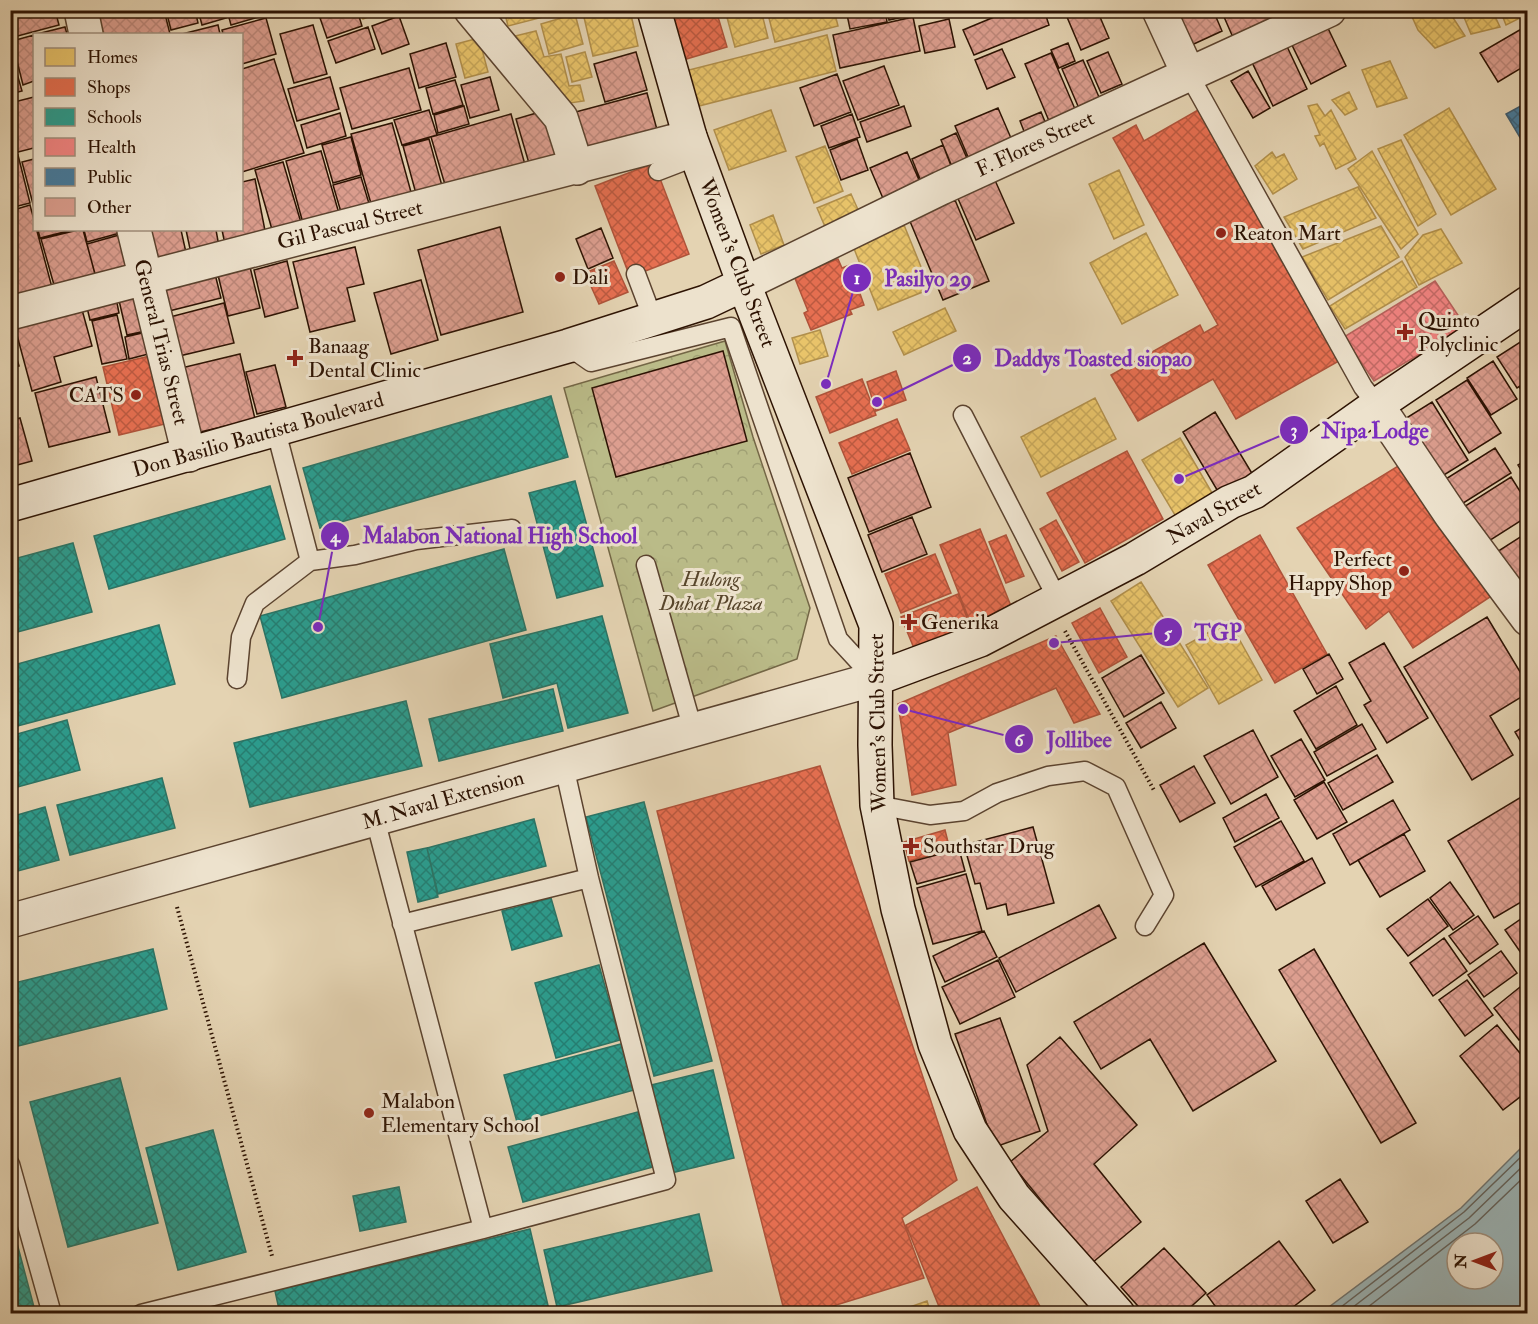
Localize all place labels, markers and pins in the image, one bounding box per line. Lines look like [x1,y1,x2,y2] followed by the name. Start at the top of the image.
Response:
[1233,220,1341,247] place label: Reaton Mart
[1214,226,1228,240] marker: Reaton Mart
[842,258,984,298] callout: Pasilyo 29
[572,264,609,291] place label: Dali
[553,270,567,284] marker: Dali
[1418,307,1499,358] place label: Quinto Polyclinic
[1396,323,1414,341] marker: Quinto Polyclinic
[308,333,421,384] place label: Banaag Dental Clinic
[952,338,1204,378] callout: Daddys Toasted siopao
[286,349,304,367] marker: Banaag Dental Clinic
[69,382,124,409] place label: CATS
[129,388,143,402] marker: CATS
[1279,410,1441,450] callout: Nipa Lodge
[320,516,649,556] callout: Malabon National High School
[1288,546,1392,597] place label: Perfect Happy Shop
[1397,564,1411,578] marker: Perfect Happy Shop
[921,609,999,636] place label: Generika
[1153,612,1254,652] callout: TGP
[902,615,916,629] marker: Generika
[1004,719,1123,759] callout: Jollibee
[923,833,1055,860] place label: Southstar Drug
[904,839,918,853] marker: Southstar Drug
[381,1088,540,1139] place label: Malabon Elementary School
[362,1106,376,1120] marker: Malabon Elementary School

